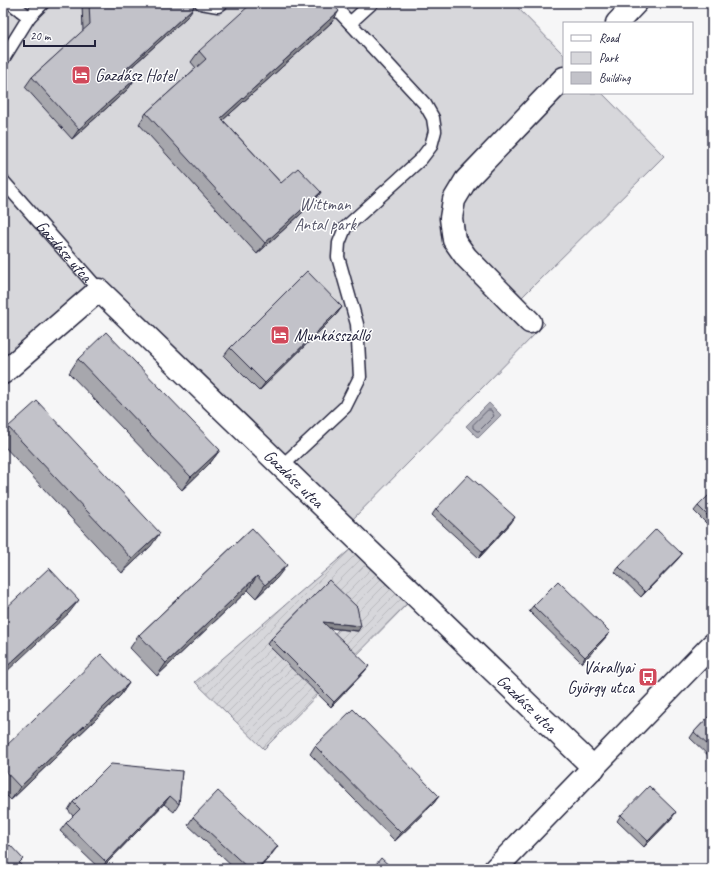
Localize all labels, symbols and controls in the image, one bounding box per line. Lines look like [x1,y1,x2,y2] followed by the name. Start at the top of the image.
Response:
[24,22,95,48] scale bar
[563,22,693,94] legend
[30,28,52,44] text: 20 m
[599,30,621,46] text: Road
[599,50,620,66] text: Park
[70,64,92,86] hotel icon: Gazdász Hotel
[95,65,178,86] place label: Gazdász Hotel
[599,70,631,86] text: Building
[294,194,358,235] park label: Wittman Antal park
[31,216,98,287] street label: Gazdász utca
[269,324,291,346] hotel icon: Munkásszálló
[294,325,373,346] place label: Munkásszálló
[259,445,329,513] street label: Gazdász utca
[567,657,637,698] place label: Várallyai György utca
[637,666,659,688] bus stop icon: Várallyai György utca
[492,670,562,738] street label: Gazdász utca

